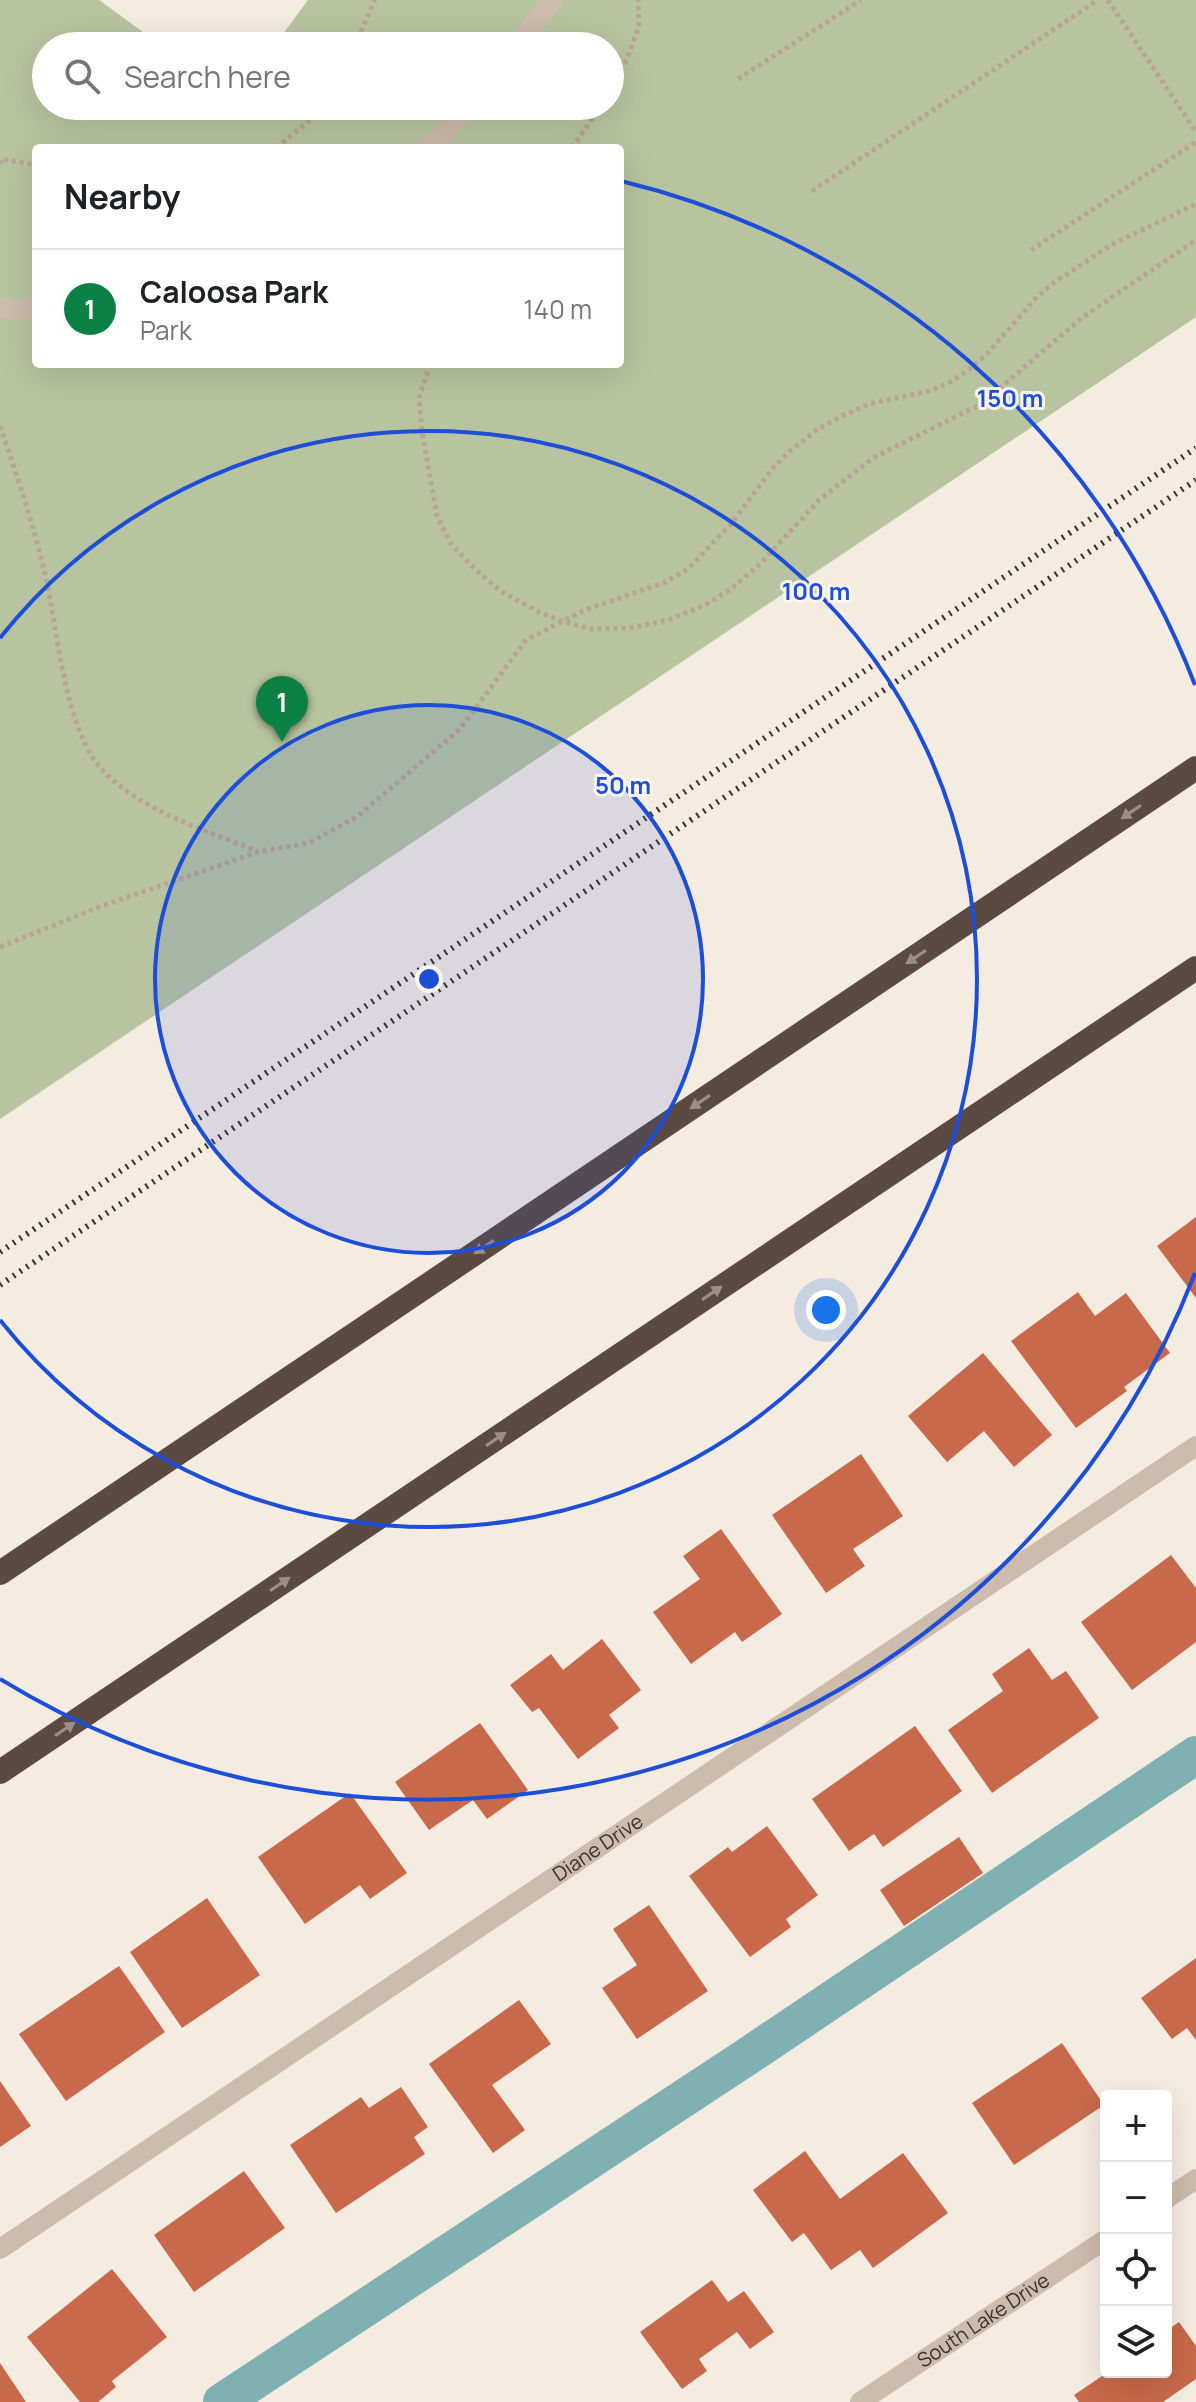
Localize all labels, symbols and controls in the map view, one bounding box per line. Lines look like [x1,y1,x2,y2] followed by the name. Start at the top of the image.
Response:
[32,32,624,120] search box
[60,54,104,98] icon: search
[124,56,291,97] text: Search here
[64,173,180,219] text: Nearby
[140,271,328,312] text: Caloosa Park
[84,291,96,327] text: 1
[523,291,592,327] text: 140 m
[140,312,192,348] text: Park
[977,381,1043,414] text: 150 m
[782,574,850,607] text: 100 m
[256,676,308,742] pin: 1
[595,768,651,801] text: 50 m
[1121,804,1142,819] one-way arrow
[905,949,926,964] one-way arrow
[415,965,443,993] centre of rings
[689,1094,710,1109] one-way arrow
[473,1239,495,1254] one-way arrow
[701,1287,723,1301] one-way arrow
[806,1290,846,1330] your location
[486,1431,507,1446] one-way arrow
[270,1577,291,1592] one-way arrow
[54,1722,75,1737] one-way arrow
[547,1807,648,1887] street label: Diane Drive
[1100,2090,1172,2378] map controls
[1100,2090,1172,2162] button: +
[1100,2162,1172,2234] button: −
[1100,2234,1172,2306] button: locate
[912,2266,1055,2373] street label: South Lake Drive
[1100,2306,1172,2378] button: layers

